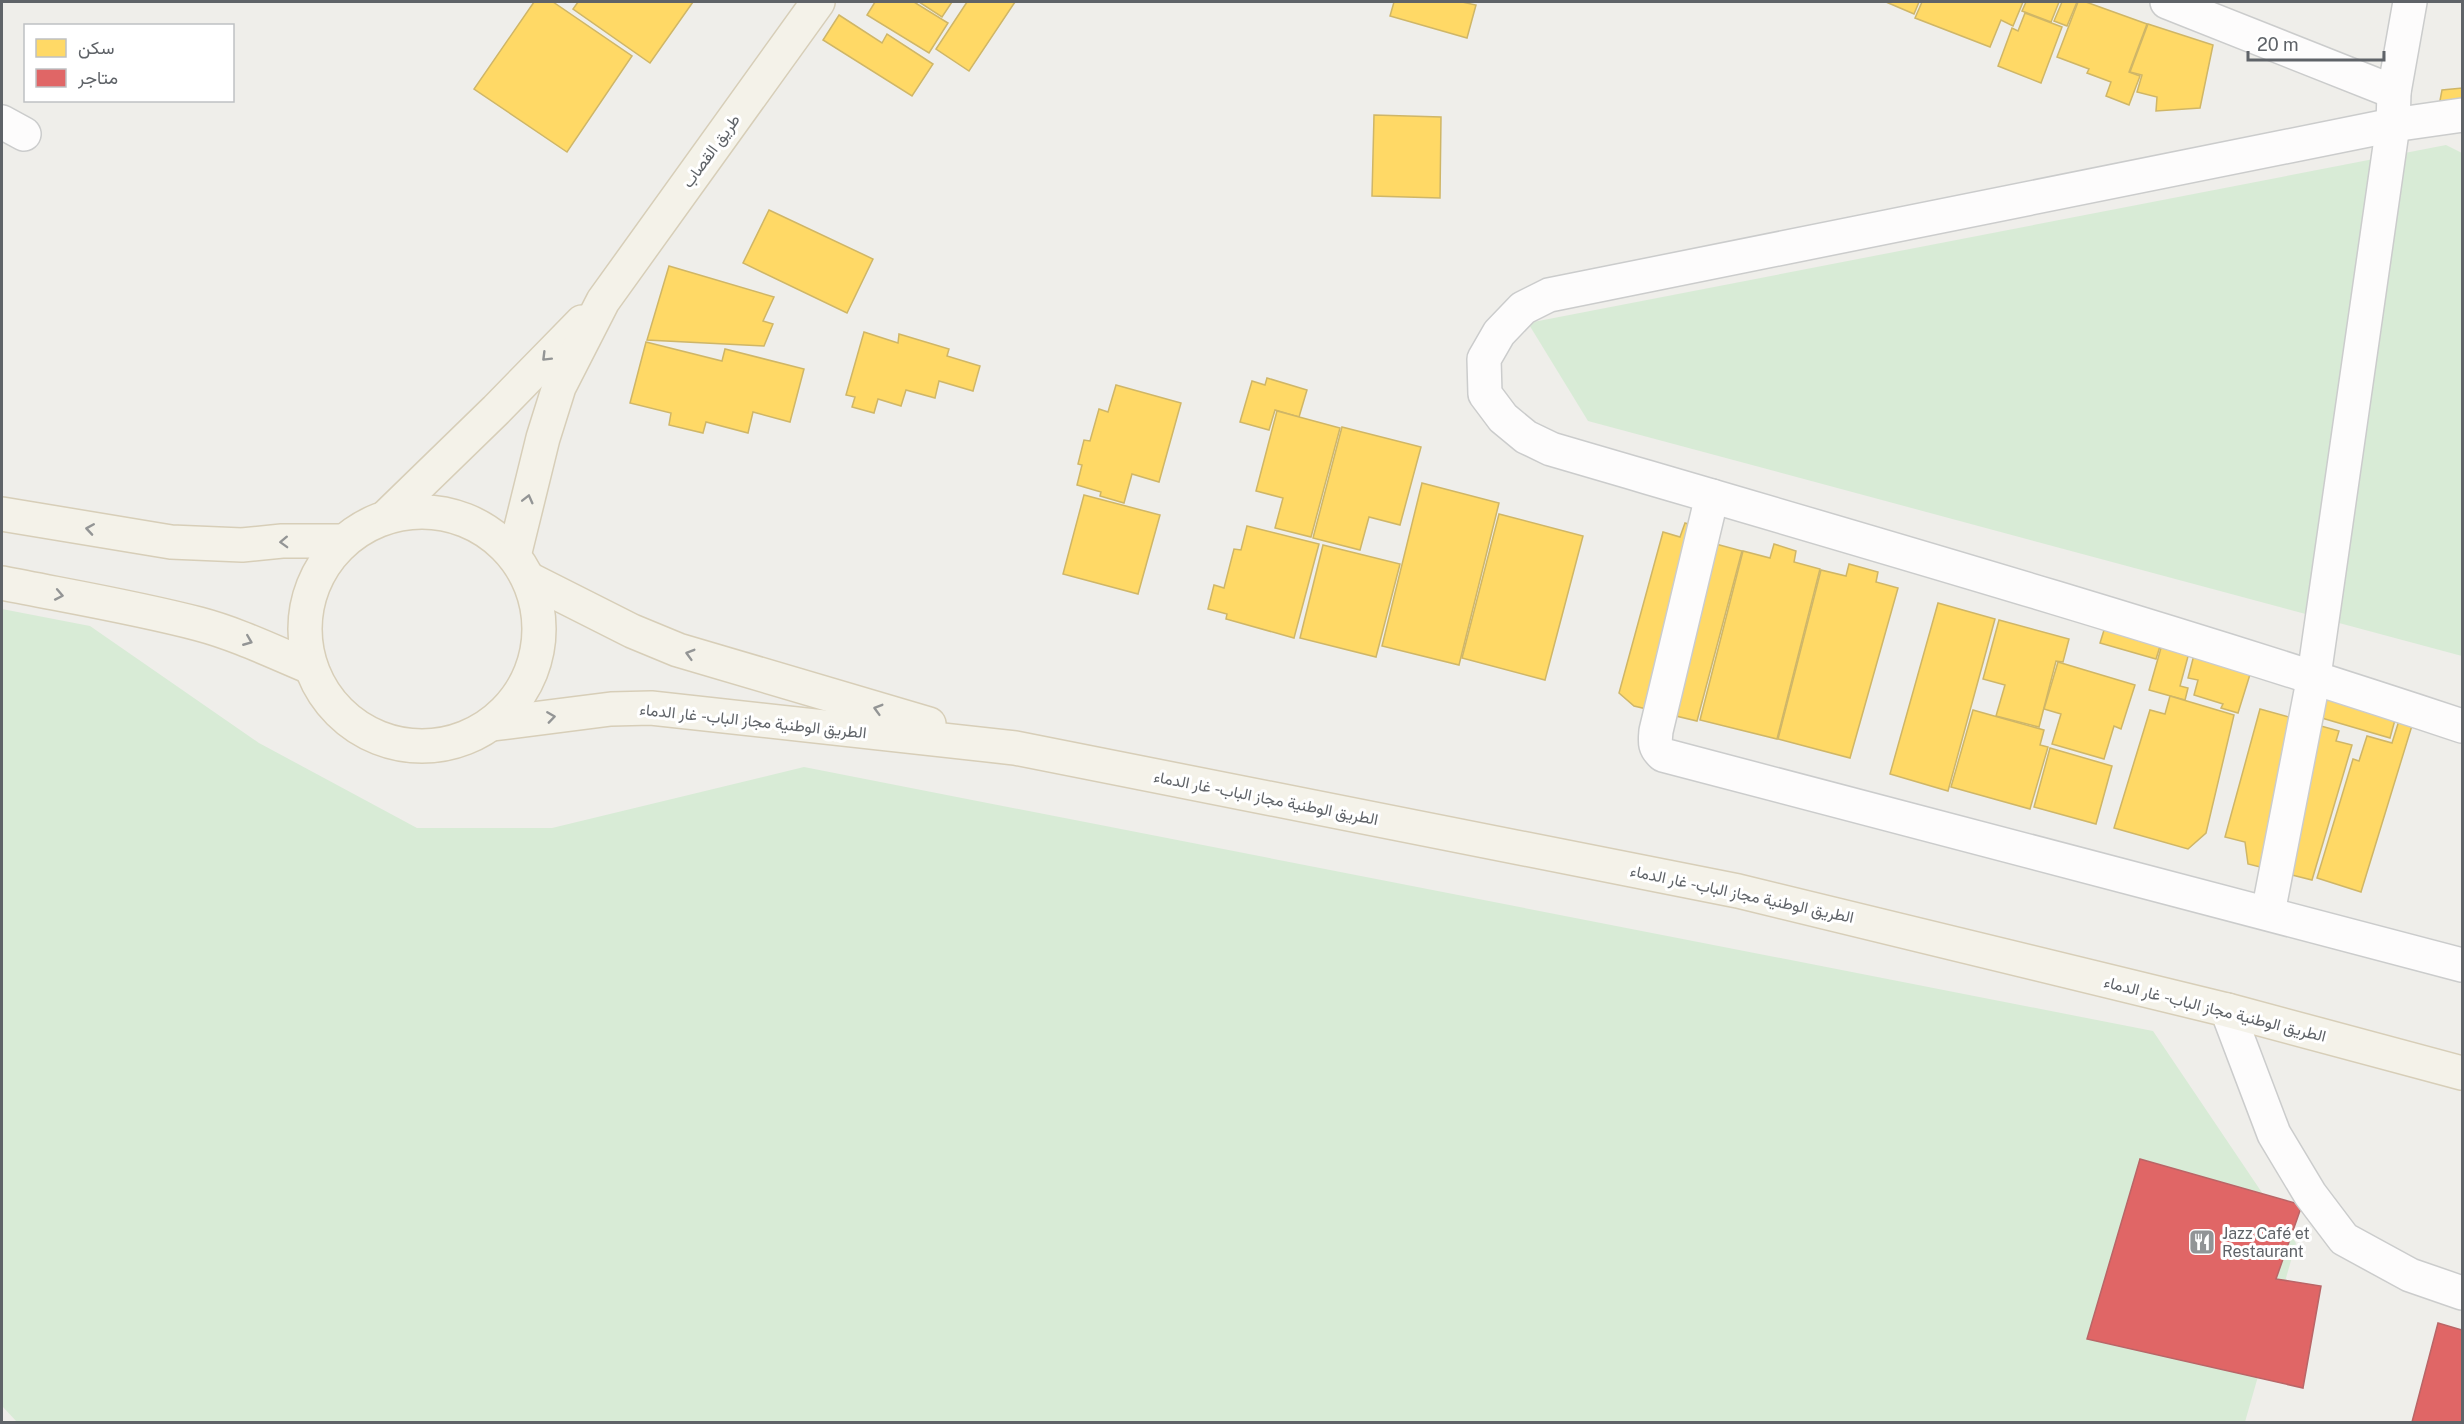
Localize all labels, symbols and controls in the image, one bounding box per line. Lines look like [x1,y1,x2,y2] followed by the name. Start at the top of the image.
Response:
[24,24,234,102] legend
[2248,24,2384,62] scale bar
[2257,34,2299,55] text: 20 m
[78,37,114,59] text: سكن
[77,67,118,89] text: متاجر
[678,111,745,192] street label: طريق القصاب
[543,350,554,361] one-way arrow
[521,494,534,504] one-way arrow
[85,523,95,536] one-way arrow
[279,535,288,548] one-way arrow
[54,588,64,601] one-way arrow
[242,634,253,646] one-way arrow
[686,649,696,661] one-way arrow
[638,700,867,743] street label: الطريق الوطنية مجاز الباب - غار الدماء
[873,704,884,716] one-way arrow
[546,711,555,723] one-way arrow
[1152,767,1380,830] street label: الطريق الوطنية مجاز الباب - غار الدماء
[1628,861,1856,928] street label: الطريق الوطنية مجاز الباب - غار الدماء
[2102,972,2328,1047] street label: الطريق الوطنية مجاز الباب - غار الدماء
[2222,1224,2310,1261] place label: Jazz Café et Restaurant
[2187,1227,2217,1257] restaurant icon: Jazz Café et Restaurant

